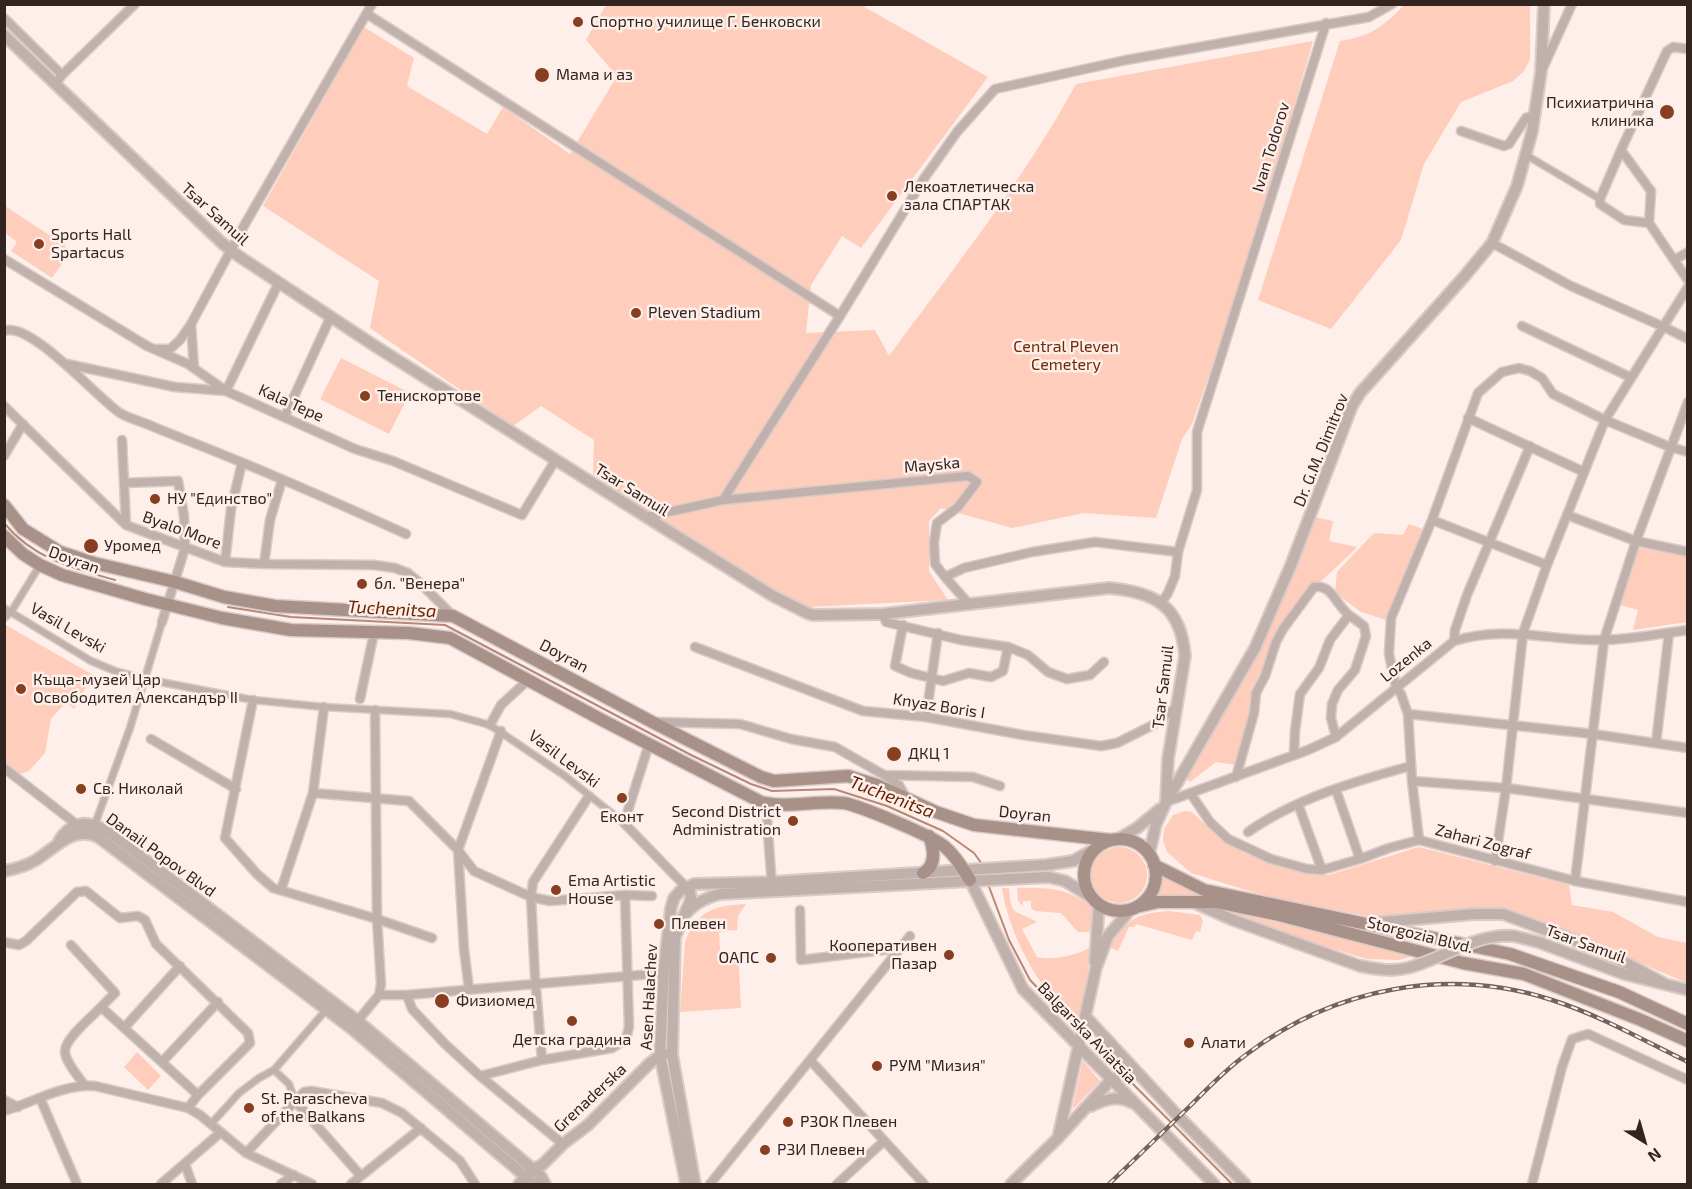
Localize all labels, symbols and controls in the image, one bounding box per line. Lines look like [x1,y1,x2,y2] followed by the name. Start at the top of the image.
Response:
[590,12,821,32] place label: Спортно училище Г. Бенковски
[571,15,585,29] marker: Спортно училище Г. Бенковски
[556,65,633,85] place label: Мама и аз
[533,66,551,84] marker: Мама и аз
[1546,93,1654,131] place label: Психиатрична клиника
[1248,100,1294,194] street label: Ivan Todorov
[1658,103,1676,121] marker: Психиатрична клиника
[904,177,1034,215] place label: Лекоатлетическа зала СПАРТАК
[177,179,253,249] street label: Tsar Samuil
[885,189,899,203] marker: Лекоатлетическа зала СПАРТАК
[51,225,132,263] place label: Sports Hall Spartacus
[32,237,46,251] marker: Sports Hall Spartacus
[648,303,761,323] place label: Pleven Stadium
[629,306,643,320] marker: Pleven Stadium
[1013,337,1119,375] park label: Central Pleven Cemetery
[255,380,327,426] street label: Kala Tepe
[377,386,481,406] place label: Тенискортове
[358,389,372,403] marker: Тенискортове
[1289,390,1353,510] street label: Dr. G.M. Dimitrov
[903,453,961,477] street label: Mayska
[591,460,673,520] street label: Tsar Samuil
[167,489,272,509] place label: НУ "Единство"
[148,492,162,506] marker: НУ "Единство"
[140,507,224,553] street label: Byalo More
[104,536,161,556] place label: Уромед
[82,537,100,555] marker: Уромед
[46,542,102,578] street label: Doyran
[374,574,465,594] place label: бл. "Венера"
[355,577,369,591] marker: бл. "Венера"
[347,596,437,622] water label: Tuchenitsa
[27,599,109,657] street label: Vasil Levski
[1377,634,1435,686] street label: Lozenka
[536,635,592,677] street label: Doyran
[1148,644,1178,730] street label: Tsar Samuil
[33,670,238,708] place label: Къща-музей Цар Освободител Александър II
[14,682,28,696] marker: Къща-музей Цар Освободител Александър II
[892,689,986,723] street label: Knyaz Boris I
[525,726,603,792] street label: Vasil Levski
[908,744,950,764] place label: ДКЦ 1
[885,745,903,763] marker: ДКЦ 1
[847,771,937,823] water label: Tuchenitsa
[93,779,183,799] place label: Св. Николай
[74,782,88,796] marker: Св. Николай
[615,791,629,805] marker: Еконт
[671,802,781,840] place label: Second District Administration
[998,802,1052,826] street label: Doyran
[600,807,644,827] place label: Еконт
[103,809,219,901] street label: Danail Popov Blvd
[786,814,800,828] marker: Second District Administration
[1433,820,1533,864] street label: Zahari Zograf
[568,871,656,909] place label: Ema Artistic House
[549,883,563,897] marker: Ema Artistic House
[1365,913,1475,957] street label: Storgozia Blvd.
[671,914,726,934] place label: Плевен
[652,917,666,931] marker: Плевен
[1543,921,1629,967] street label: Tsar Samuil
[829,936,937,974] place label: Кооперативен Пазар
[637,943,661,1051] street label: Asen Halachev
[719,948,759,968] place label: ОАПС
[942,948,956,962] marker: Кооперативен Пазар
[764,951,778,965] marker: ОАПС
[1034,978,1140,1088] street label: Balgarska Aviatsia
[456,991,535,1011] place label: Физиомед
[433,992,451,1010] marker: Физиомед
[565,1014,579,1028] marker: Детска градина
[513,1030,631,1050] place label: Детска градина
[1201,1033,1246,1053] place label: Алати
[1182,1036,1196,1050] marker: Алати
[889,1056,986,1076] place label: РУМ "Мизия"
[870,1059,884,1073] marker: РУМ "Мизия"
[550,1060,630,1136] street label: Grenaderska
[261,1089,368,1127] place label: St. Parascheva of the Balkans
[242,1101,256,1115] marker: St. Parascheva of the Balkans
[1614,1111,1674,1171] north arrow
[800,1112,897,1132] place label: РЗОК Плевен
[781,1115,795,1129] marker: РЗОК Плевен
[777,1140,865,1160] place label: РЗИ Плевен
[758,1143,772,1157] marker: РЗИ Плевен
[1645,1145,1665,1167] text: N

